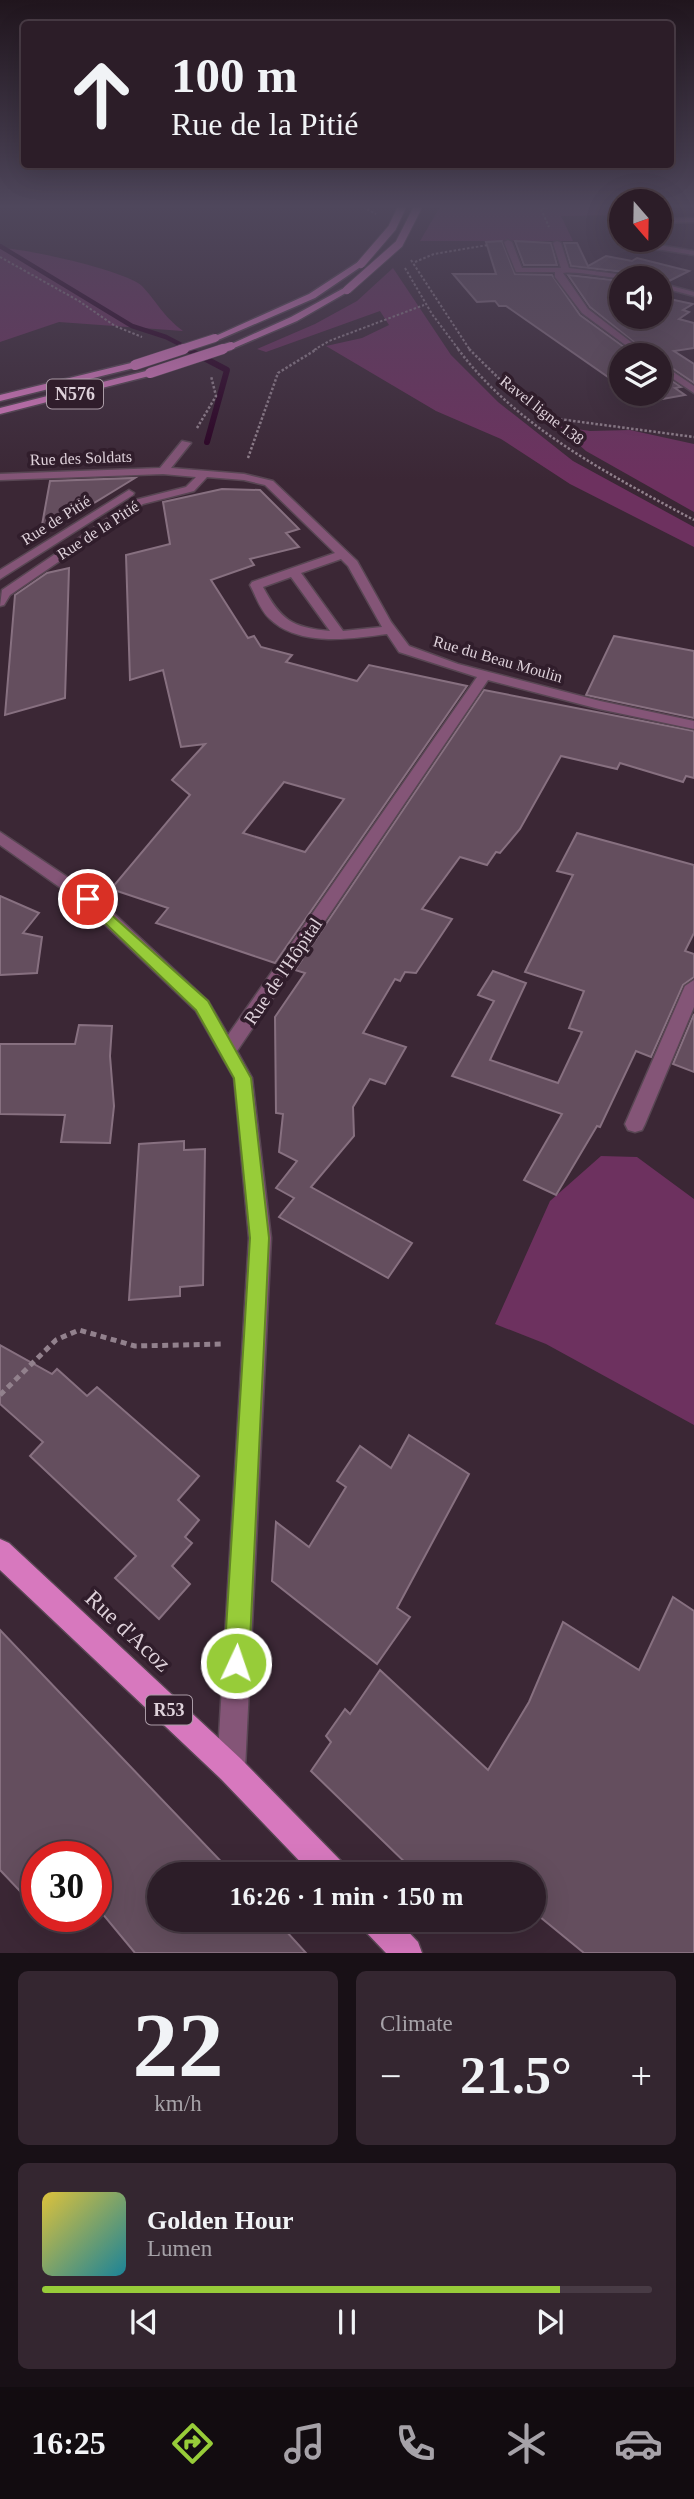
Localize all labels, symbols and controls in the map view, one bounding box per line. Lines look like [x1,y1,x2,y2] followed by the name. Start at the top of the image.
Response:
[171,48,298,103] text: 100 m
[56,49,147,140] icon: ahead
[171,106,359,142] text: Rue de la Pitié
[609,189,672,252] north arrow
[609,189,672,406] map controls
[609,266,672,329] button: sound
[609,343,672,406] button: layers
[496,372,587,449] street label: Ravel ligne 138
[47,380,103,408] road number: N576
[30,448,132,468] street label: Rue des Soldats
[18,492,94,548] street label: Rue de Pitié
[54,497,142,563] street label: Rue de la Pitié
[431,632,565,686] street label: Rue du Beau Moulin
[58,869,118,929] pin
[69,880,107,918] icon: arrive
[240,914,326,1028] street label: Rue de l'Hôpital
[80,1585,176,1677] street label: Rue d'Acoz
[199,1626,273,1700] position arrow
[146,1695,192,1724] road number: R53
[21,1841,112,1932] speed limit sign: 30
[230,1882,464,1911] text: 16:26 · 1 min · 150 m
[133,1995,224,2096] text: 22
[380,2011,453,2036] text: Climate
[460,2047,572,2104] text: 21.5°
[380,2055,401,2097] text: −
[631,2055,652,2097] text: +
[154,2091,202,2116] text: km/h
[147,2206,294,2235] text: Golden Hour
[147,2236,212,2261] text: Lumen
[125,2303,163,2341] icon: previous
[328,2303,366,2341] icon: pause
[531,2303,569,2341] icon: next
[168,2419,217,2468] icon: directions
[280,2419,329,2468] icon: music
[391,2419,440,2468] icon: phone
[502,2419,551,2468] icon: climate
[614,2419,663,2468] icon: car
[31,2425,106,2461] text: 16:25

